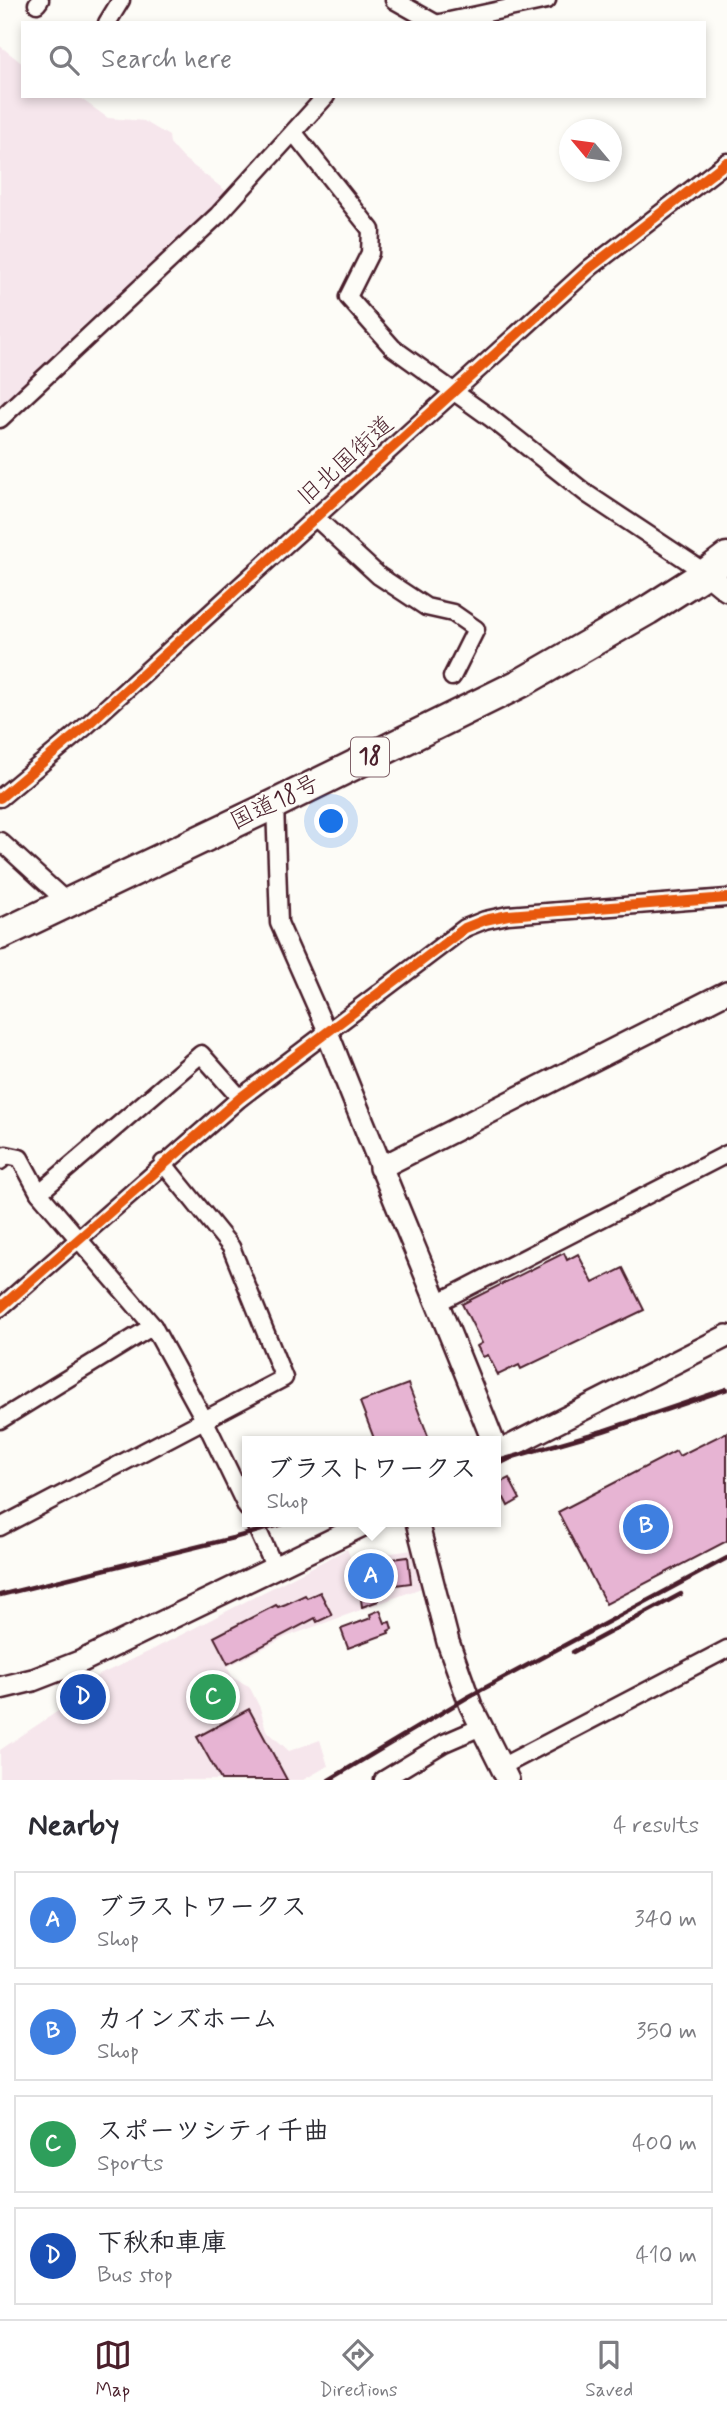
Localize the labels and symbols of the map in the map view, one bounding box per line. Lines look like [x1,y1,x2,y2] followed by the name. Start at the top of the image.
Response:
[559,119,622,182] north arrow
[291,409,401,513] street label: 旧北国街道
[351,737,389,776] road number: 18
[225,768,325,838] street label: 国道18号
[314,804,348,838] your location
[623,1501,669,1553] pin: B
[348,1550,394,1602] pin: A
[60,1671,106,1723] pin: D
[190,1671,236,1723] pin: C

